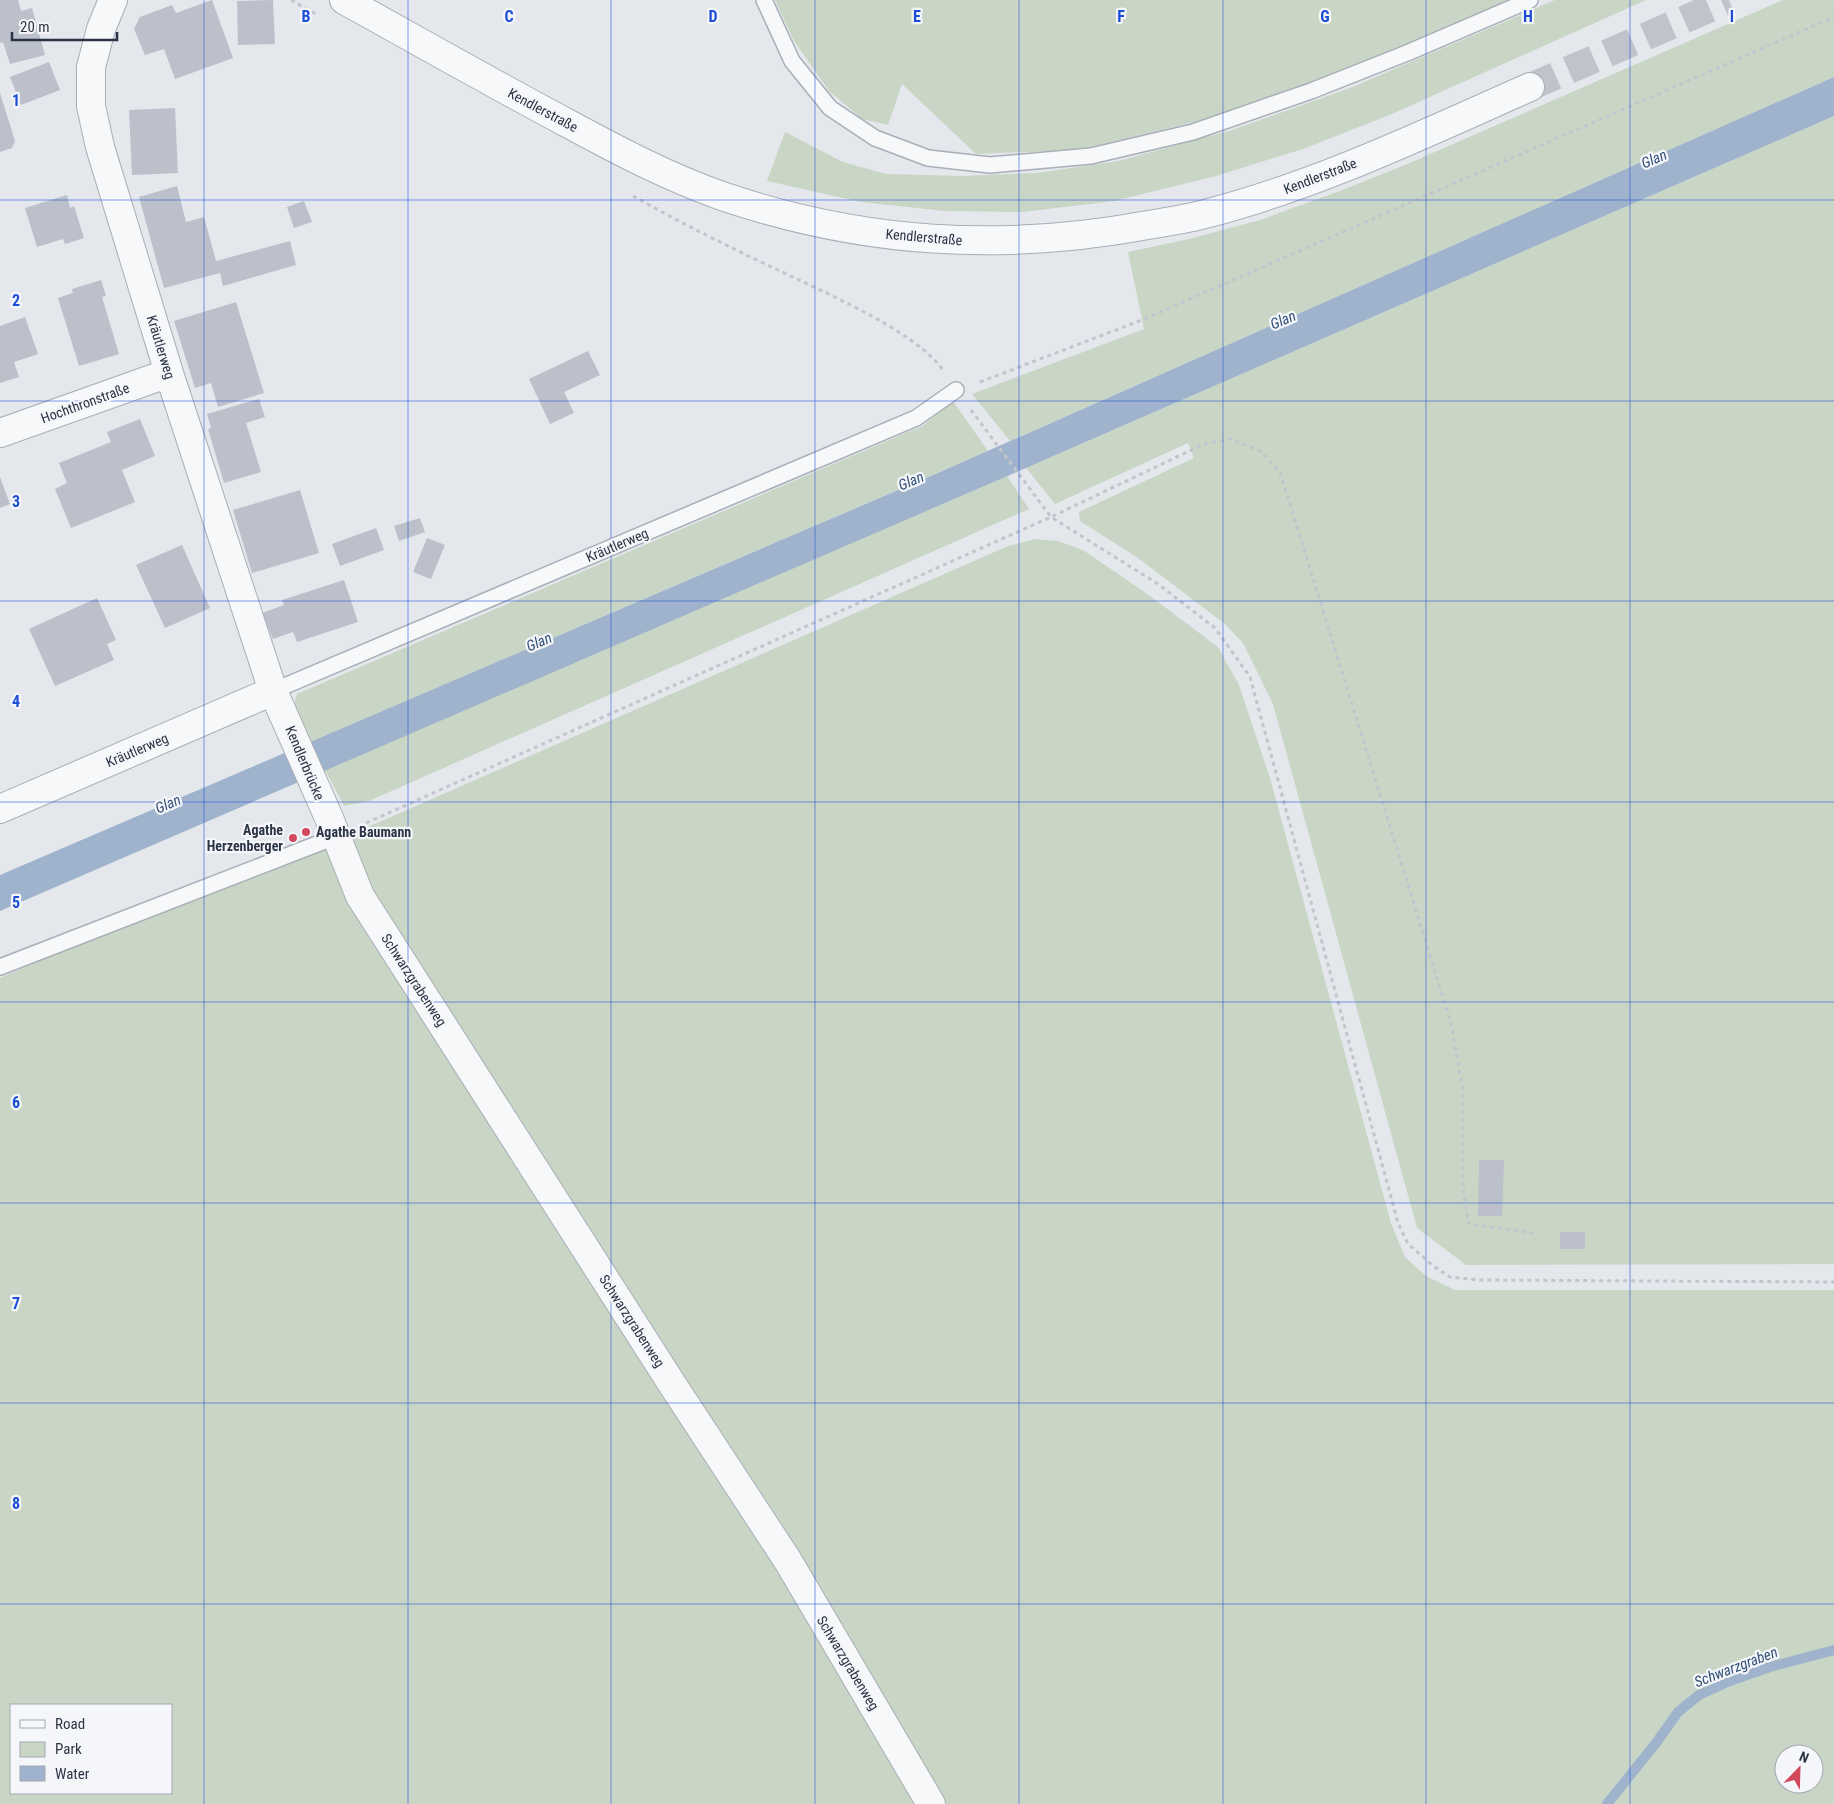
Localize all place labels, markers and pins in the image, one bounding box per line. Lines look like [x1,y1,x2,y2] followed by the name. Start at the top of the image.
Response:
[207,822,283,854] place label: Agathe Herzenberger
[316,824,411,840] place label: Agathe Baumann
[300,826,312,838] marker: Agathe Baumann
[287,832,299,844] marker: Agathe Herzenberger

